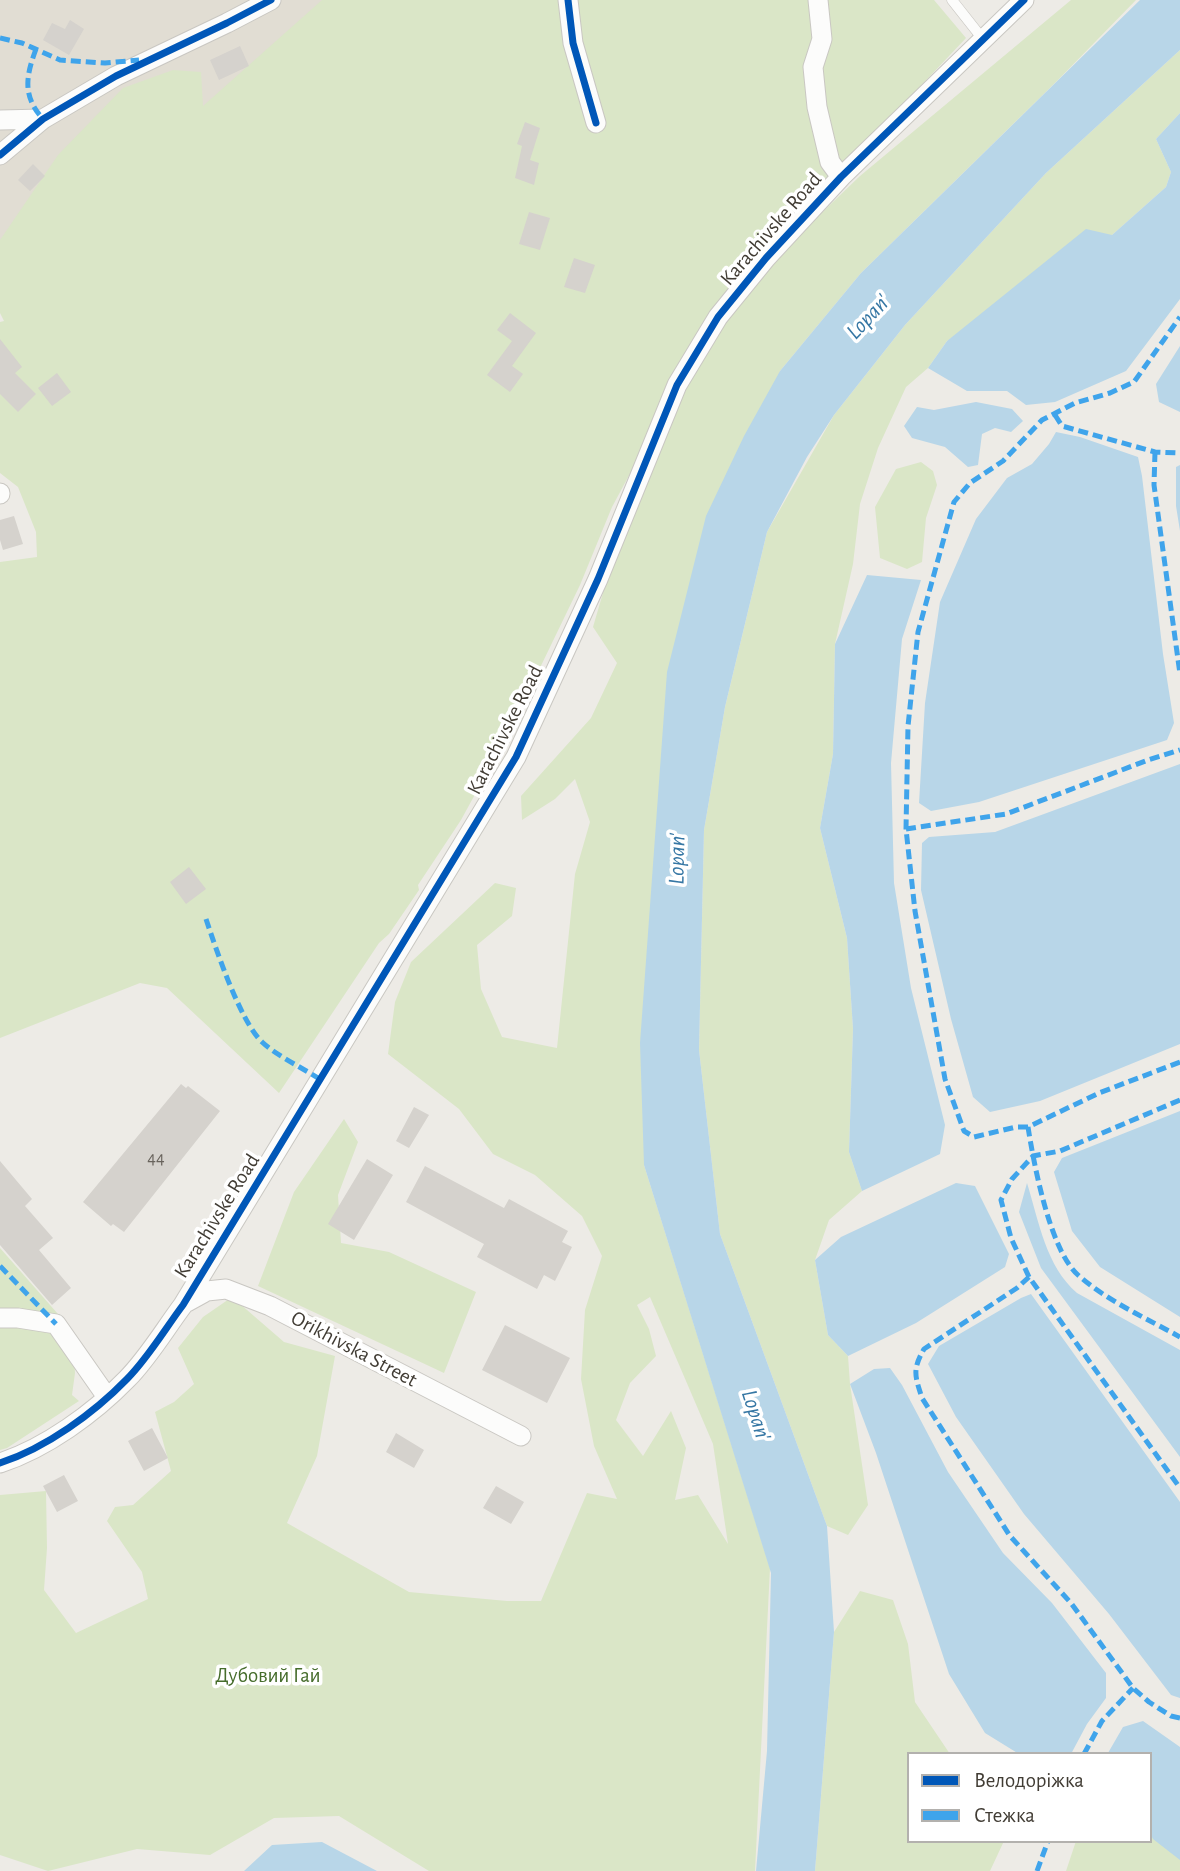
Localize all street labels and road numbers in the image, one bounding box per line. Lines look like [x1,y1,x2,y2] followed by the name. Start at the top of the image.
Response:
[715,167,827,291] street label: Karachivske Road
[462,661,548,799] street label: Karachivske Road
[169,1149,265,1283] street label: Karachivske Road
[287,1305,421,1393] street label: Orikhivska Street

